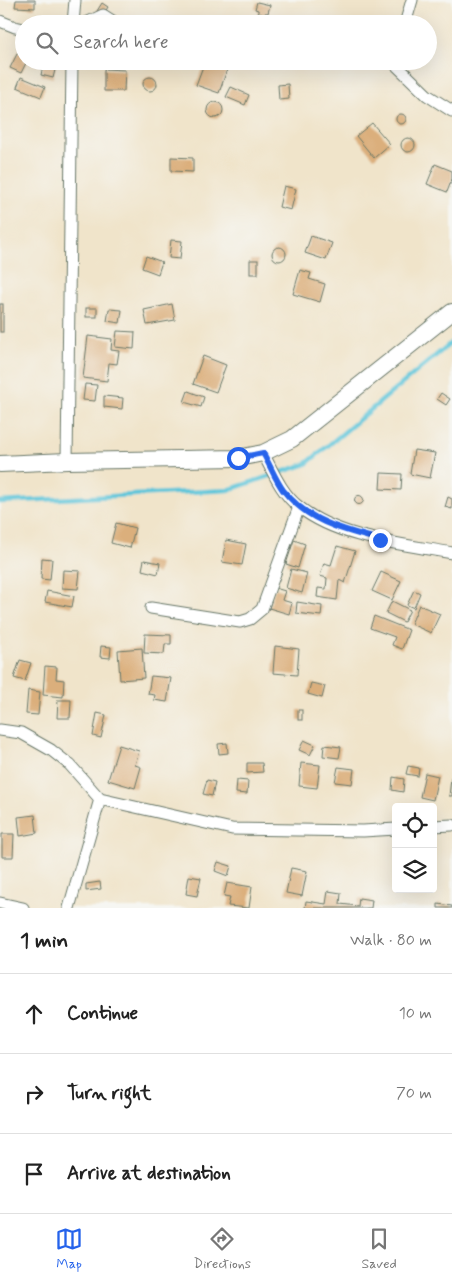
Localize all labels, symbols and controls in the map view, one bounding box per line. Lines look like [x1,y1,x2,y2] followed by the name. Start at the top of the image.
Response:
[15,15,437,70] search box
[33,29,61,57] icon: search
[73,30,169,55] text: Search here
[227,447,250,470] route start
[369,529,392,552] route end
[392,803,437,893] map controls
[392,803,437,848] button: locate
[392,848,437,893] button: layers
[20,927,68,955] text: 1 min
[350,930,432,951] text: Walk · 80 m
[20,1000,48,1028] icon: ahead
[67,1001,138,1026] text: Continue
[399,1003,432,1024] text: 10 m
[20,1080,48,1108] icon: right
[67,1081,151,1106] text: Turn right
[396,1083,432,1104] text: 70 m
[20,1160,48,1188] icon: arrive
[67,1161,231,1186] text: Arrive at destination
[55,1225,83,1273] tab: Map
[194,1225,251,1273] tab: Directions
[361,1225,397,1273] tab: Saved

